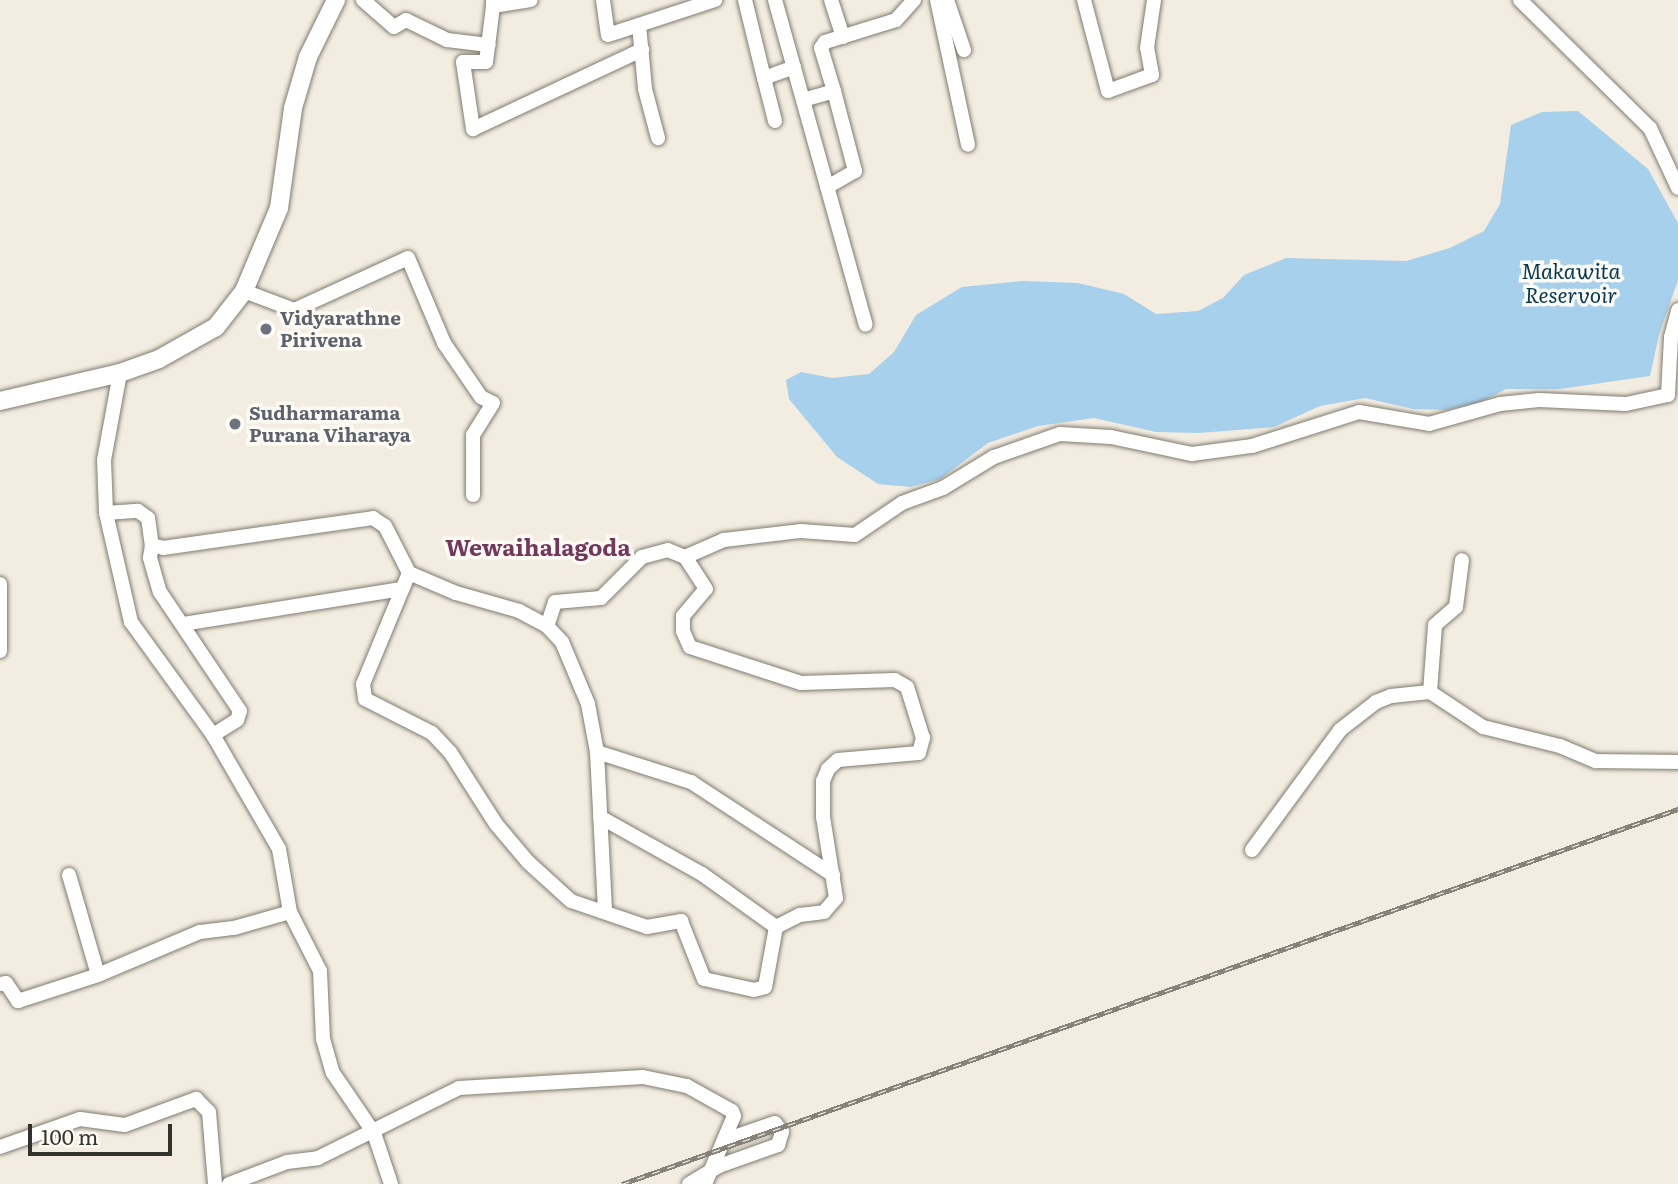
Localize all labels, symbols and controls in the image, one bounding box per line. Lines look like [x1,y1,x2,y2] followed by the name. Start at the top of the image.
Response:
[1522,257,1620,307] water label: Makawita Reservoir
[280,307,401,351] place label: Vidyarathne Pirivena
[258,321,274,337] marker: Vidyarathne Pirivena
[249,402,411,446] place label: Sudharmarama Purana Viharaya
[227,416,243,432] marker: Sudharmarama Purana Viharaya
[445,532,631,560] district label: Wewaihalagoda
[32,1110,175,1154] scale bar
[41,1120,98,1151] text: 100 m

